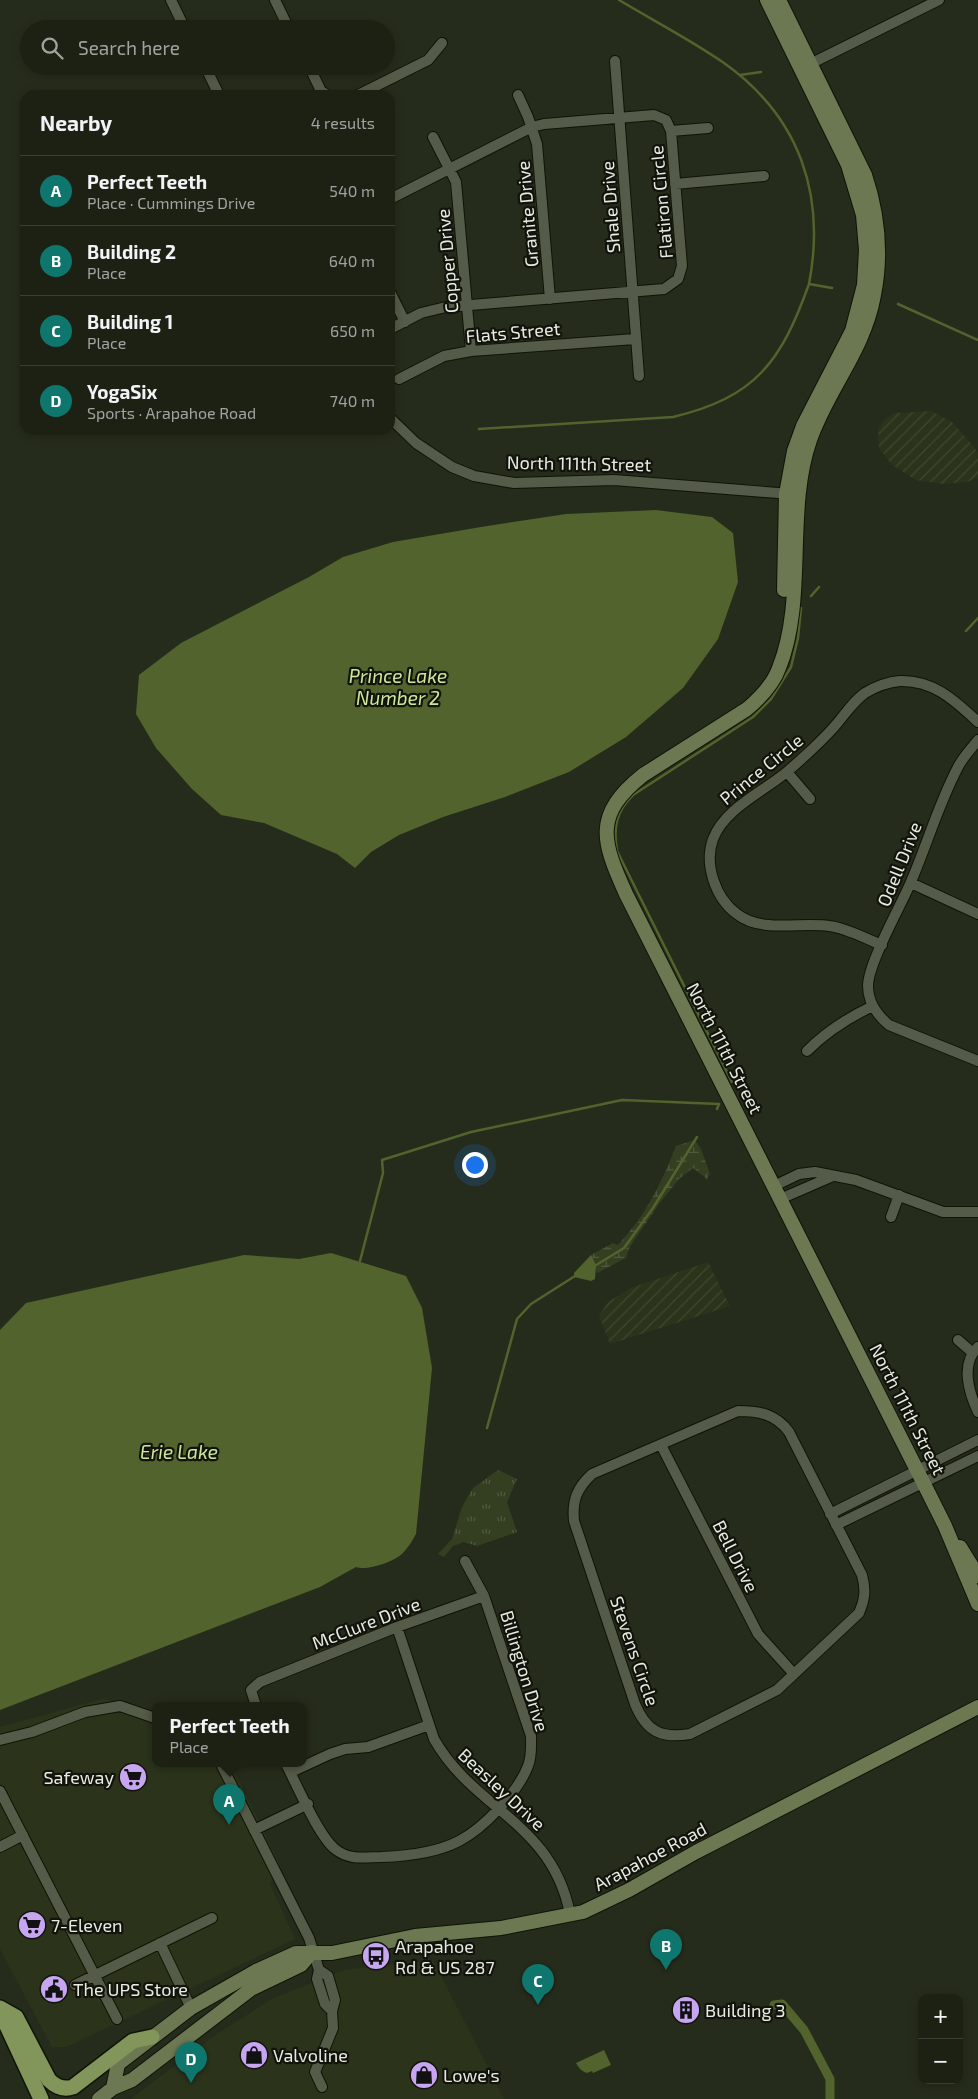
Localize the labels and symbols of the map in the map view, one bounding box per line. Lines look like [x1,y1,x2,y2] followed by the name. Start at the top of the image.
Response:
[645,145,677,259] street label: Flatiron Circle
[511,160,543,268] street label: Granite Drive
[596,160,624,254] street label: Shale Drive
[431,208,463,314] street label: Copper Drive
[465,317,561,347] street label: Flats Street
[507,451,651,475] street label: North 111th Street
[349,664,447,709] water label: Prince Lake Number 2
[715,729,807,809] street label: Prince Circle
[872,819,926,909] street label: Odell Drive
[682,979,768,1117] street label: North 111th Street
[462,1152,488,1178] your location
[865,1340,951,1478] street label: North 111th Street
[140,1440,218,1463] water label: Erie Lake
[709,1516,763,1596] street label: Bell Drive
[309,1592,423,1654] street label: McClure Drive
[606,1593,664,1709] street label: Stevens Circle
[496,1608,554,1734] street label: Billington Drive
[454,1743,550,1835] street label: Beasley Drive
[118,1762,148,1792] supermarket icon: Safeway
[43,1766,114,1788] place label: Safeway
[213,1784,245,1825] pin: A
[590,1817,710,1895] street label: Arapahoe Road
[17,1910,47,1940] supermarket icon: 7-Eleven
[51,1914,123,1936] place label: 7-Eleven
[650,1929,682,1970] pin: B
[395,1935,495,1978] place label: Arapahoe Rd & US 287
[361,1941,391,1971] bus stop icon: Arapahoe Rd & US 287
[522,1964,554,2005] pin: C
[39,1974,69,2004] public building icon: The UPS Store
[73,1978,188,2000] place label: The UPS Store
[671,1995,701,2025] building icon: Building 3
[705,1999,786,2021] place label: Building 3
[239,2040,269,2070] shop icon: Valvoline
[175,2042,207,2083] pin: D
[273,2044,348,2066] place label: Valvoline
[409,2060,439,2090] shop icon: Lowe's
[443,2064,500,2086] place label: Lowe's

